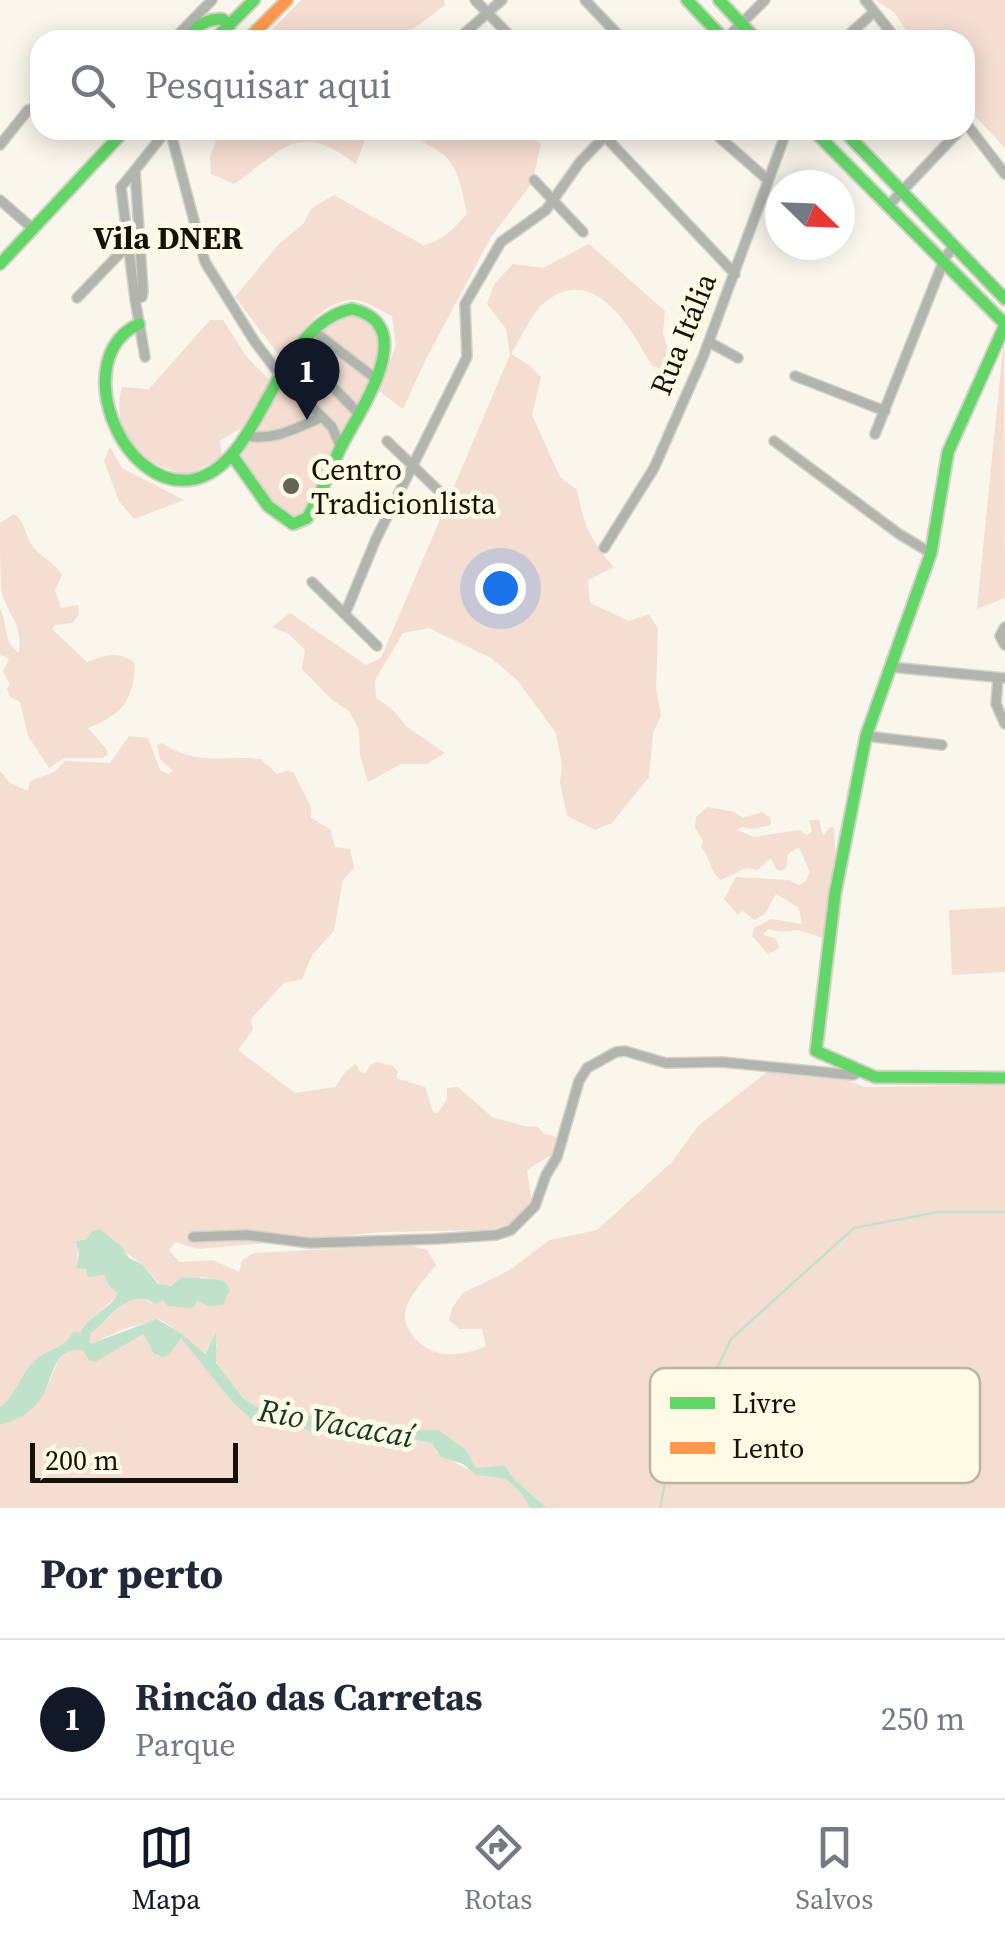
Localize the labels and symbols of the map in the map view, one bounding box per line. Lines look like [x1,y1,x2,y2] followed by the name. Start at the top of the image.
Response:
[765,170,855,260] north arrow
[93,216,243,260] district label: Vila DNER
[640,266,726,401] street label: Rua Itália
[274,338,340,420] pin: 1
[311,449,497,524] place label: Centro Tradicionlista
[280,475,302,497] marker: Centro Tradicionlista
[475,563,526,614] your location
[650,1368,980,1483] legend
[732,1384,797,1422] text: Livre
[254,1388,419,1459] water label: Rio Vacacaí
[732,1429,804,1467] text: Lento
[30,1438,238,1482] scale bar

